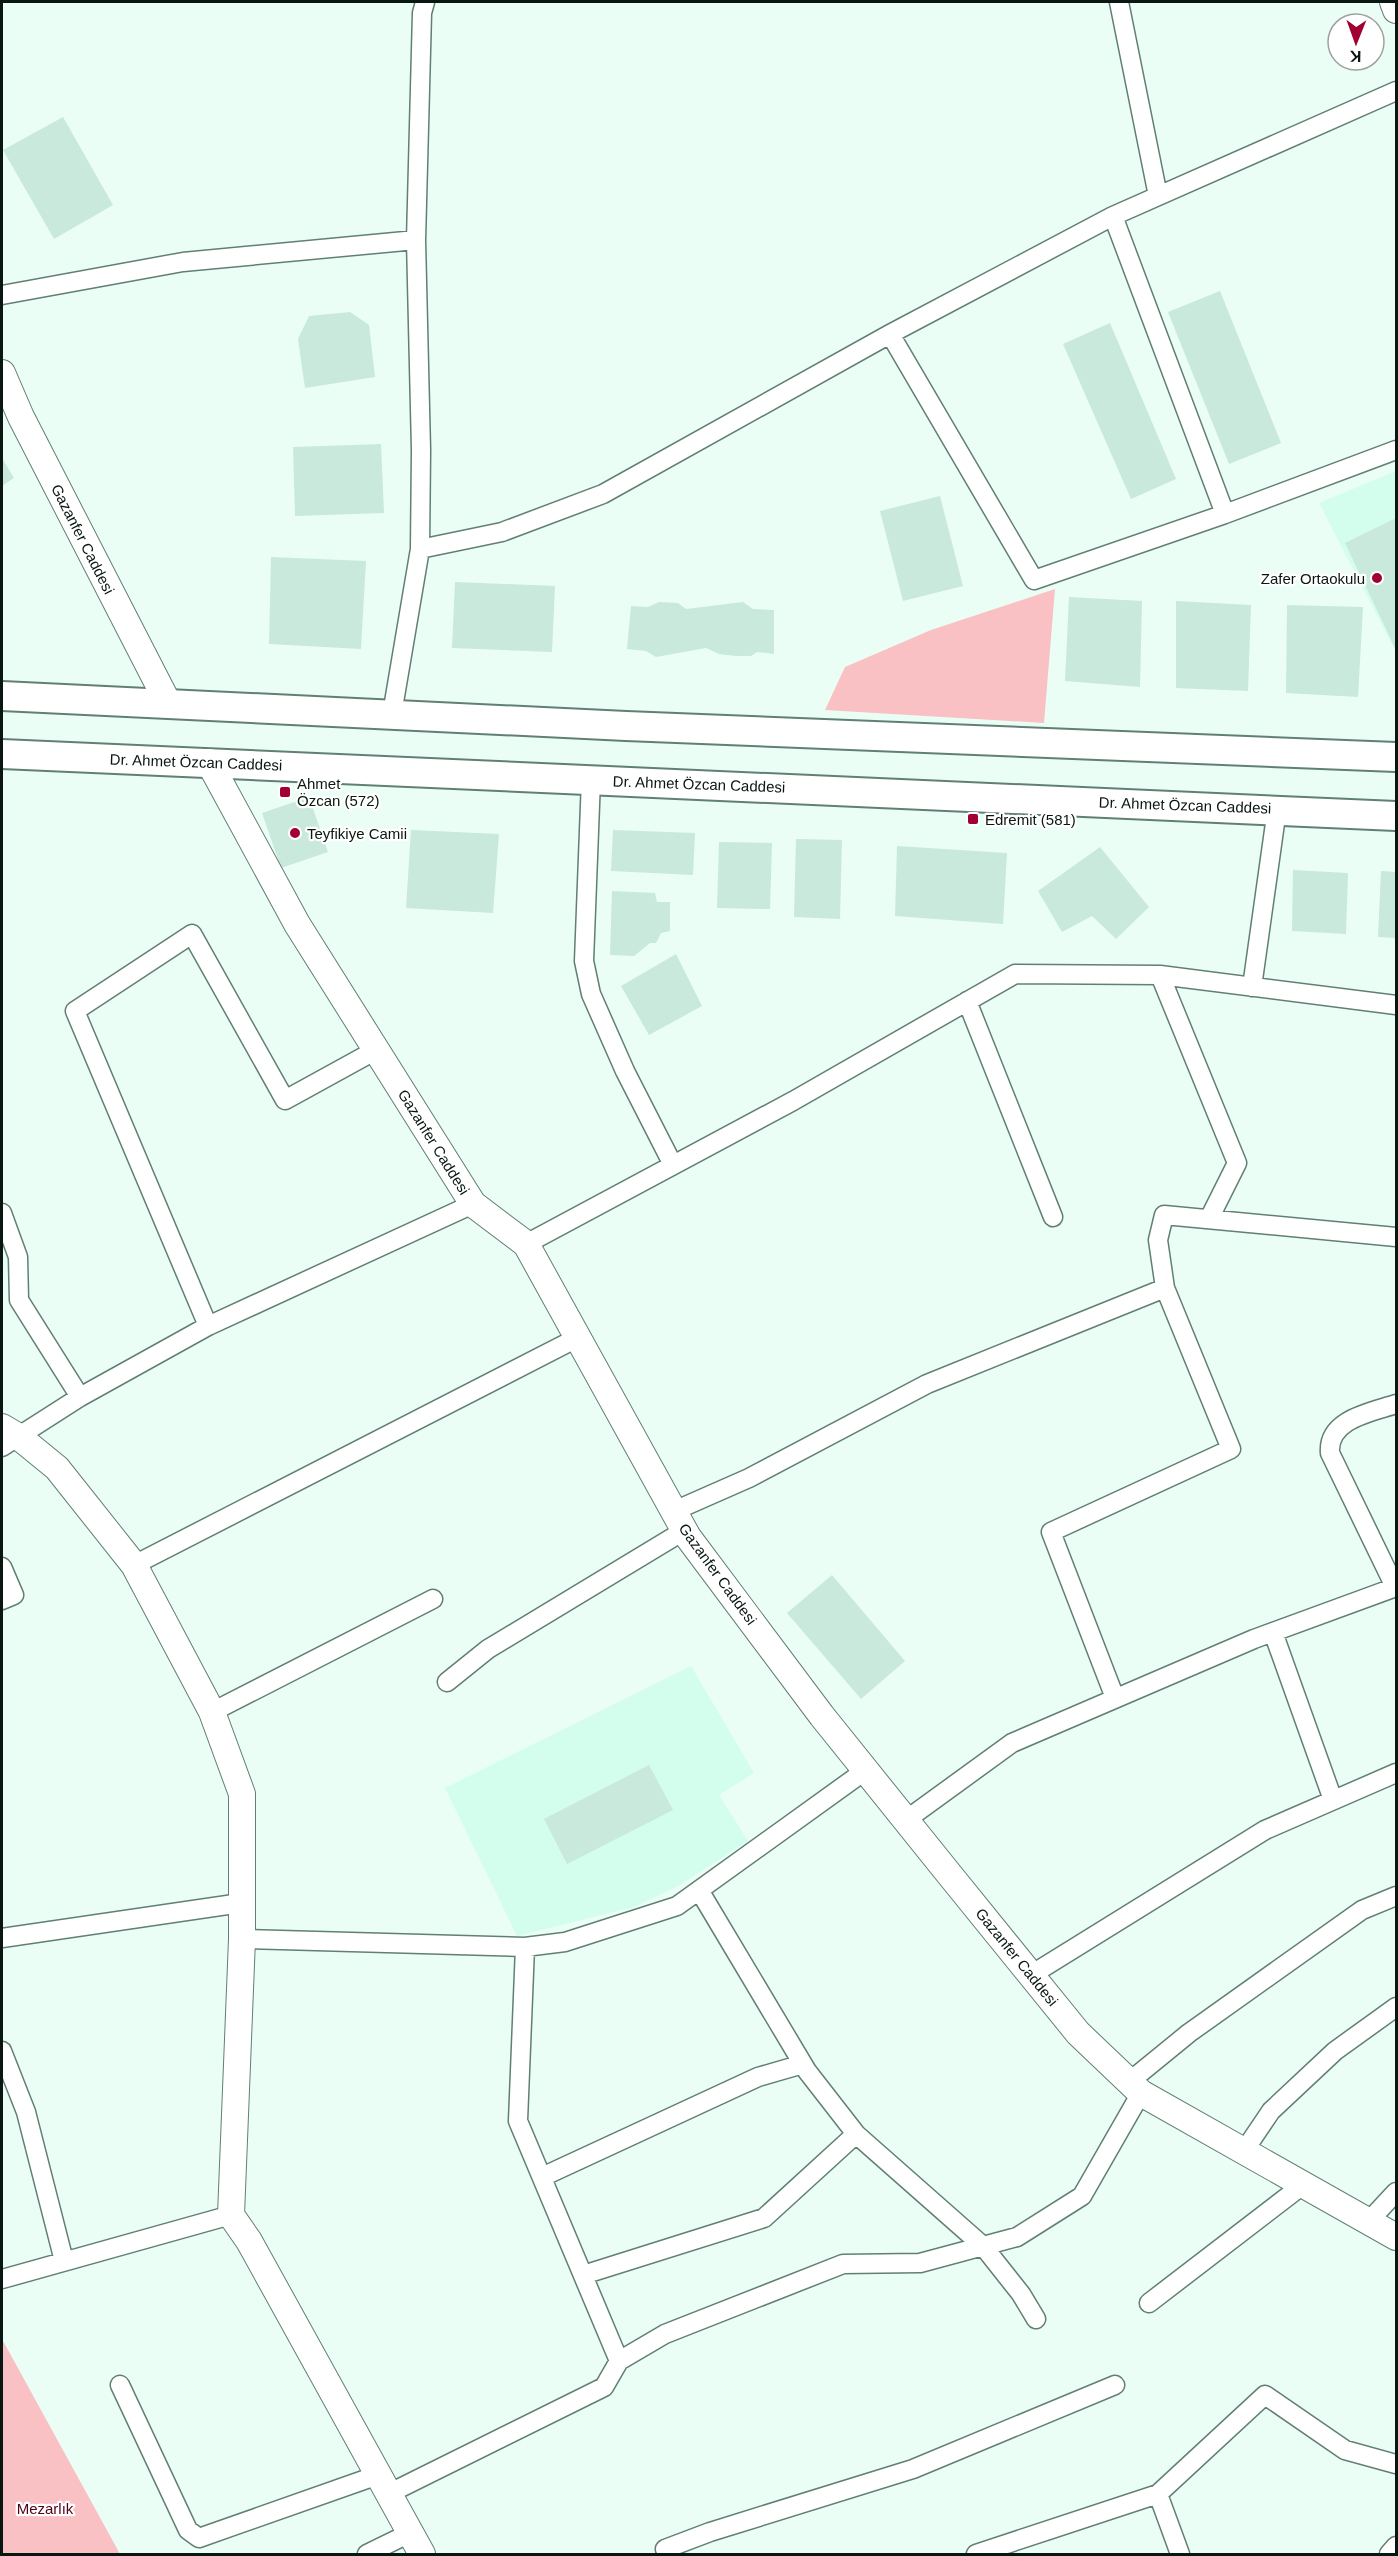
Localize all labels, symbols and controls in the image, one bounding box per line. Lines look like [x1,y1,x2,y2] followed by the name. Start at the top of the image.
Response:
[1326,12,1386,72] north arrow
[1349,48,1362,65] text: K
[48,481,118,597] street label: Gazanfer Caddesi
[1261,570,1365,587] place label: Zafer Ortaokulu
[1370,571,1384,585] marker: Zafer Ortaokulu
[109,750,283,774] street label: Dr. Ahmet Özcan Caddesi
[612,772,786,796] street label: Dr. Ahmet Özcan Caddesi
[297,775,380,809] place label: Ahmet Özcan (572)
[278,785,292,799] marker: Ahmet Özcan (572)
[1098,793,1272,817] street label: Dr. Ahmet Özcan Caddesi
[985,811,1076,828] place label: Edremit (581)
[966,812,980,826] marker: Edremit (581)
[307,825,407,842] place label: Teyfikiye Camii
[288,826,302,840] marker: Teyfikiye Camii
[395,1086,473,1198] street label: Gazanfer Caddesi
[676,1520,760,1628] street label: Gazanfer Caddesi
[972,1905,1062,2009] street label: Gazanfer Caddesi
[17,2500,74,2517] park label: Mezarlık

